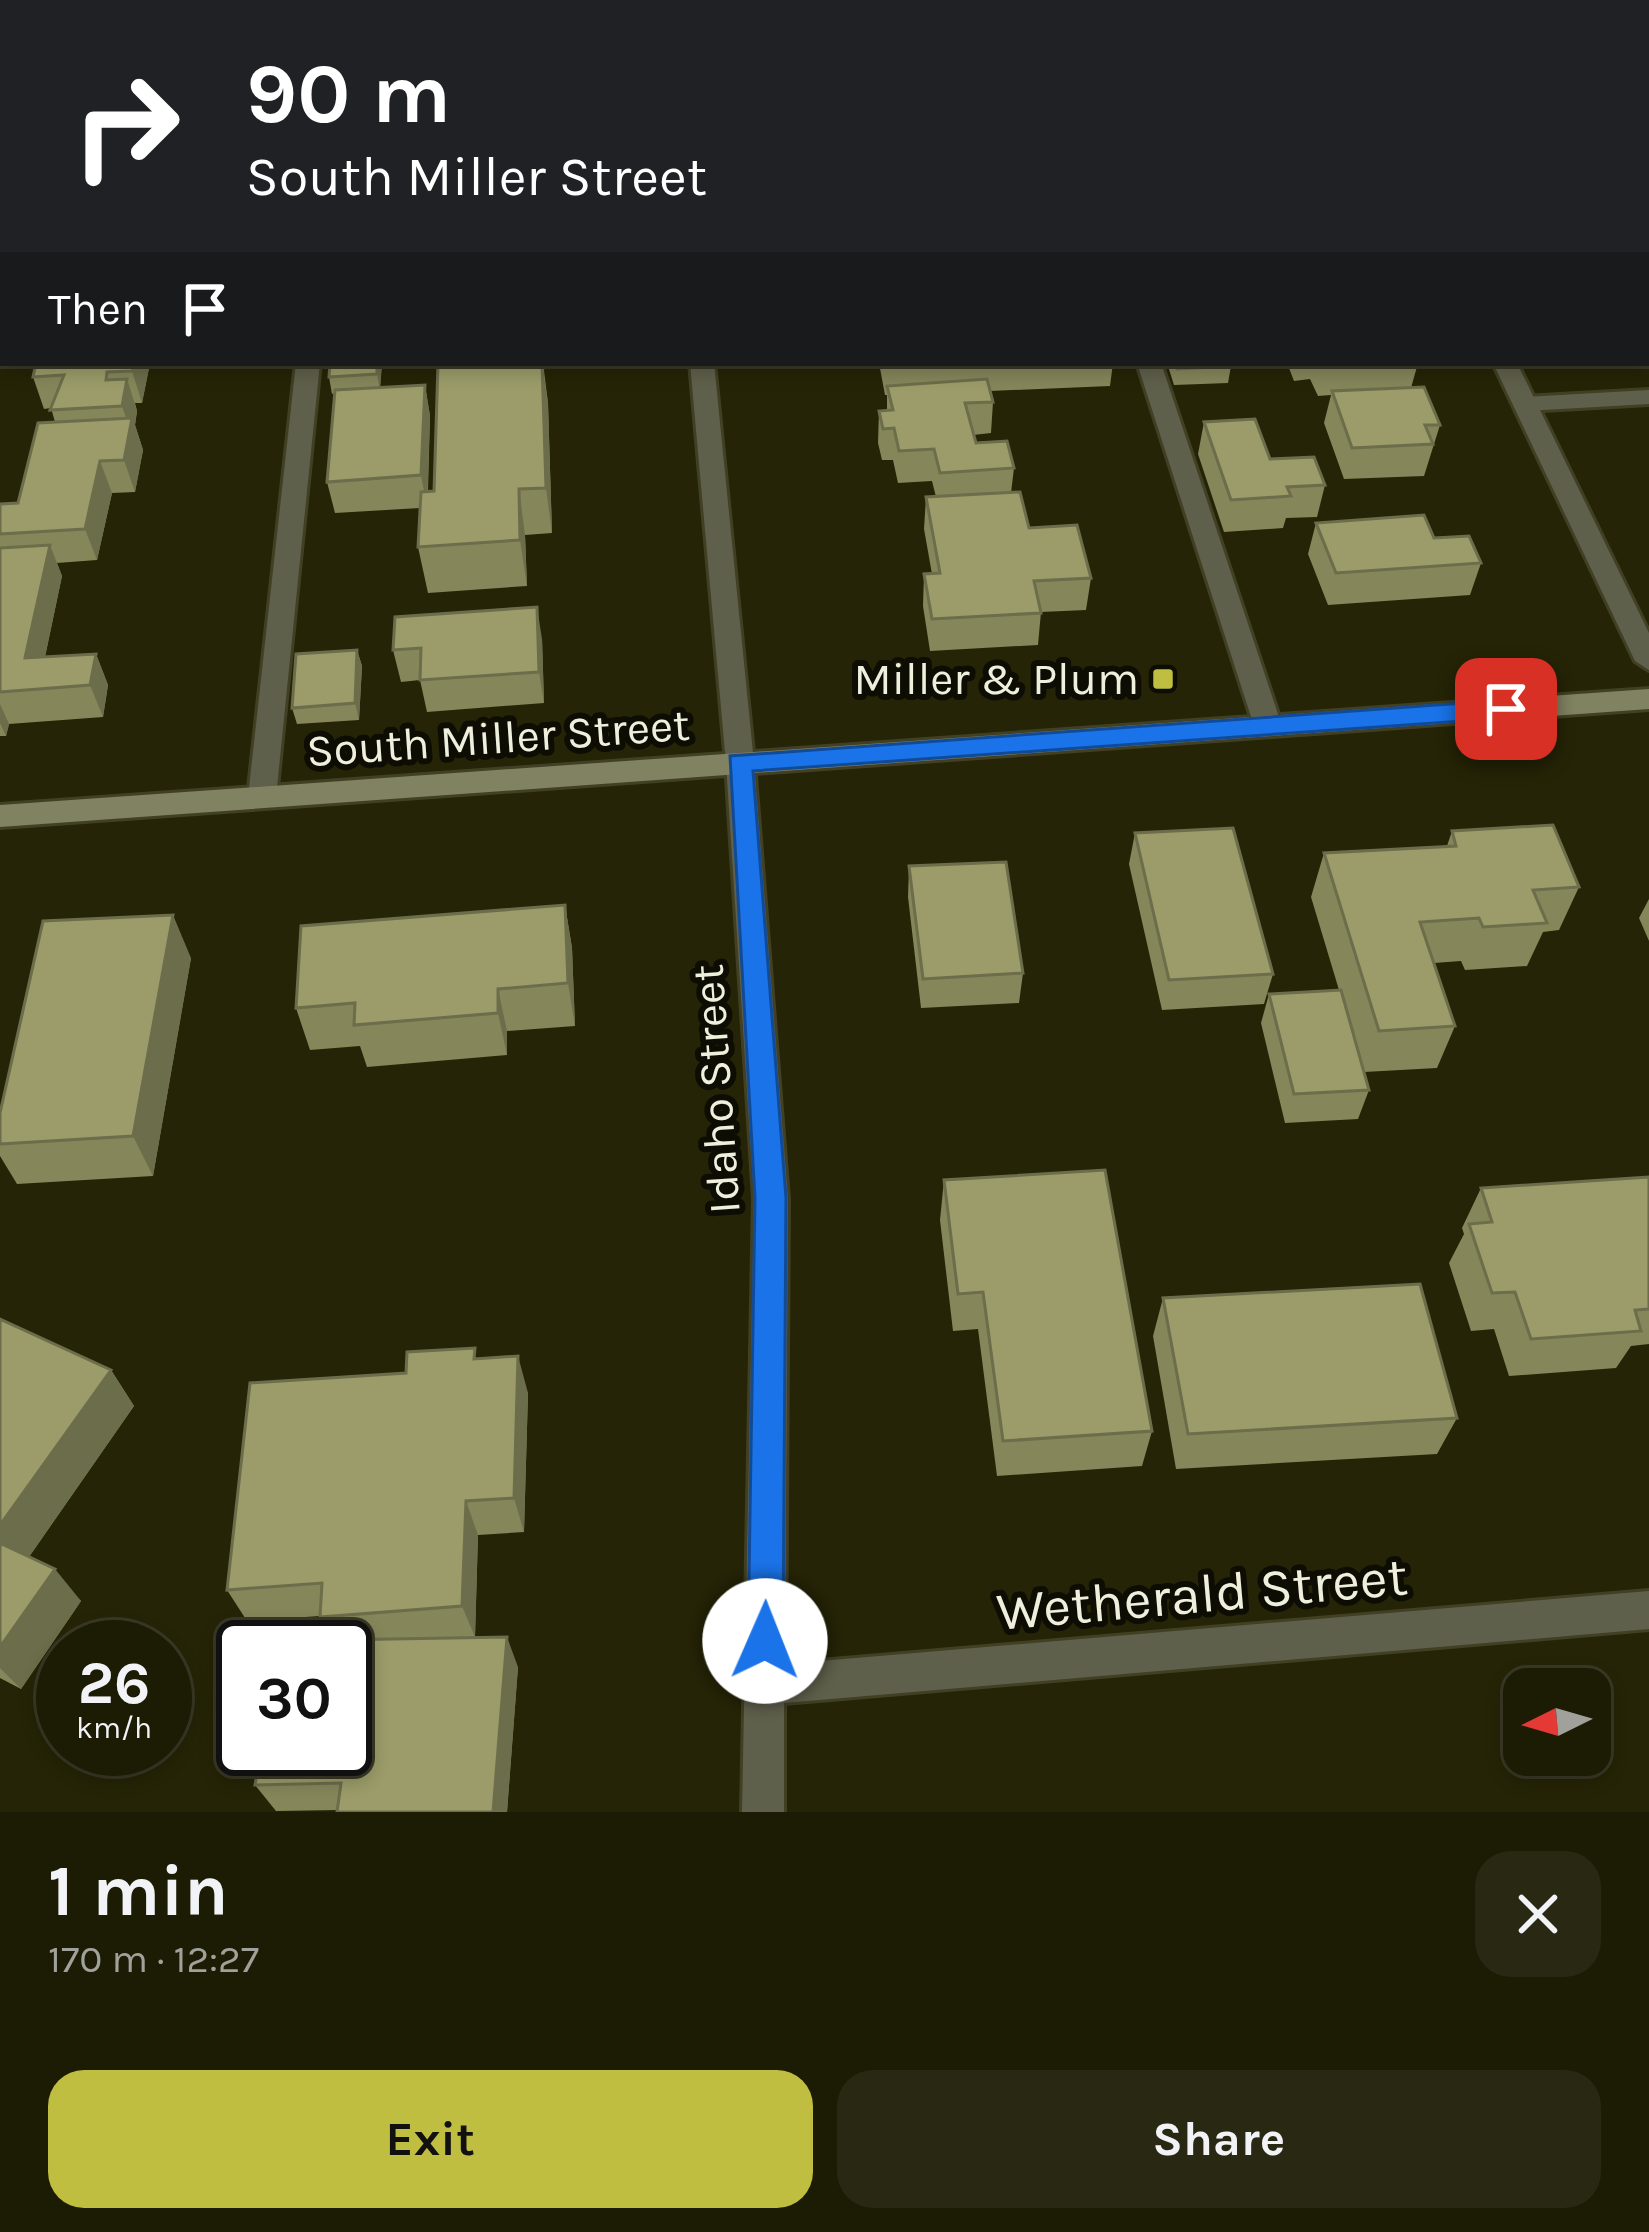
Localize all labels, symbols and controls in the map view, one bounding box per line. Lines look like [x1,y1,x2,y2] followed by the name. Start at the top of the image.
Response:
[246,45,451,143] text: 90 m
[48,48,204,204] icon: right
[246,145,707,209] text: South Miller Street
[172,276,238,342] icon: arrive
[48,283,148,335] text: Then
[854,653,1139,705] place label: Miller & Plum
[1455,658,1557,760] pin
[1150,666,1176,692] marker: Miller & Plum
[1473,676,1539,742] icon: arrive
[305,699,691,777] street label: South Miller Street
[681,962,751,1216] street label: Idaho Street
[994,1544,1410,1644] street label: Wetherald Street
[702,1578,828,1704] position arrow
[216,1620,372,1776] speed limit sign: 30
[78,1648,150,1718] text: 26
[1503,1668,1611,1776] north arrow
[1503,1668,1611,1776] map controls
[76,1710,152,1746] text: km/h
[48,1849,229,1933] text: 1 min
[1475,1851,1601,1977] button: close
[48,1936,259,1982] text: 170 m · 12:27
[48,2070,813,2208] button: Exit
[837,2070,1601,2208] button: Share

